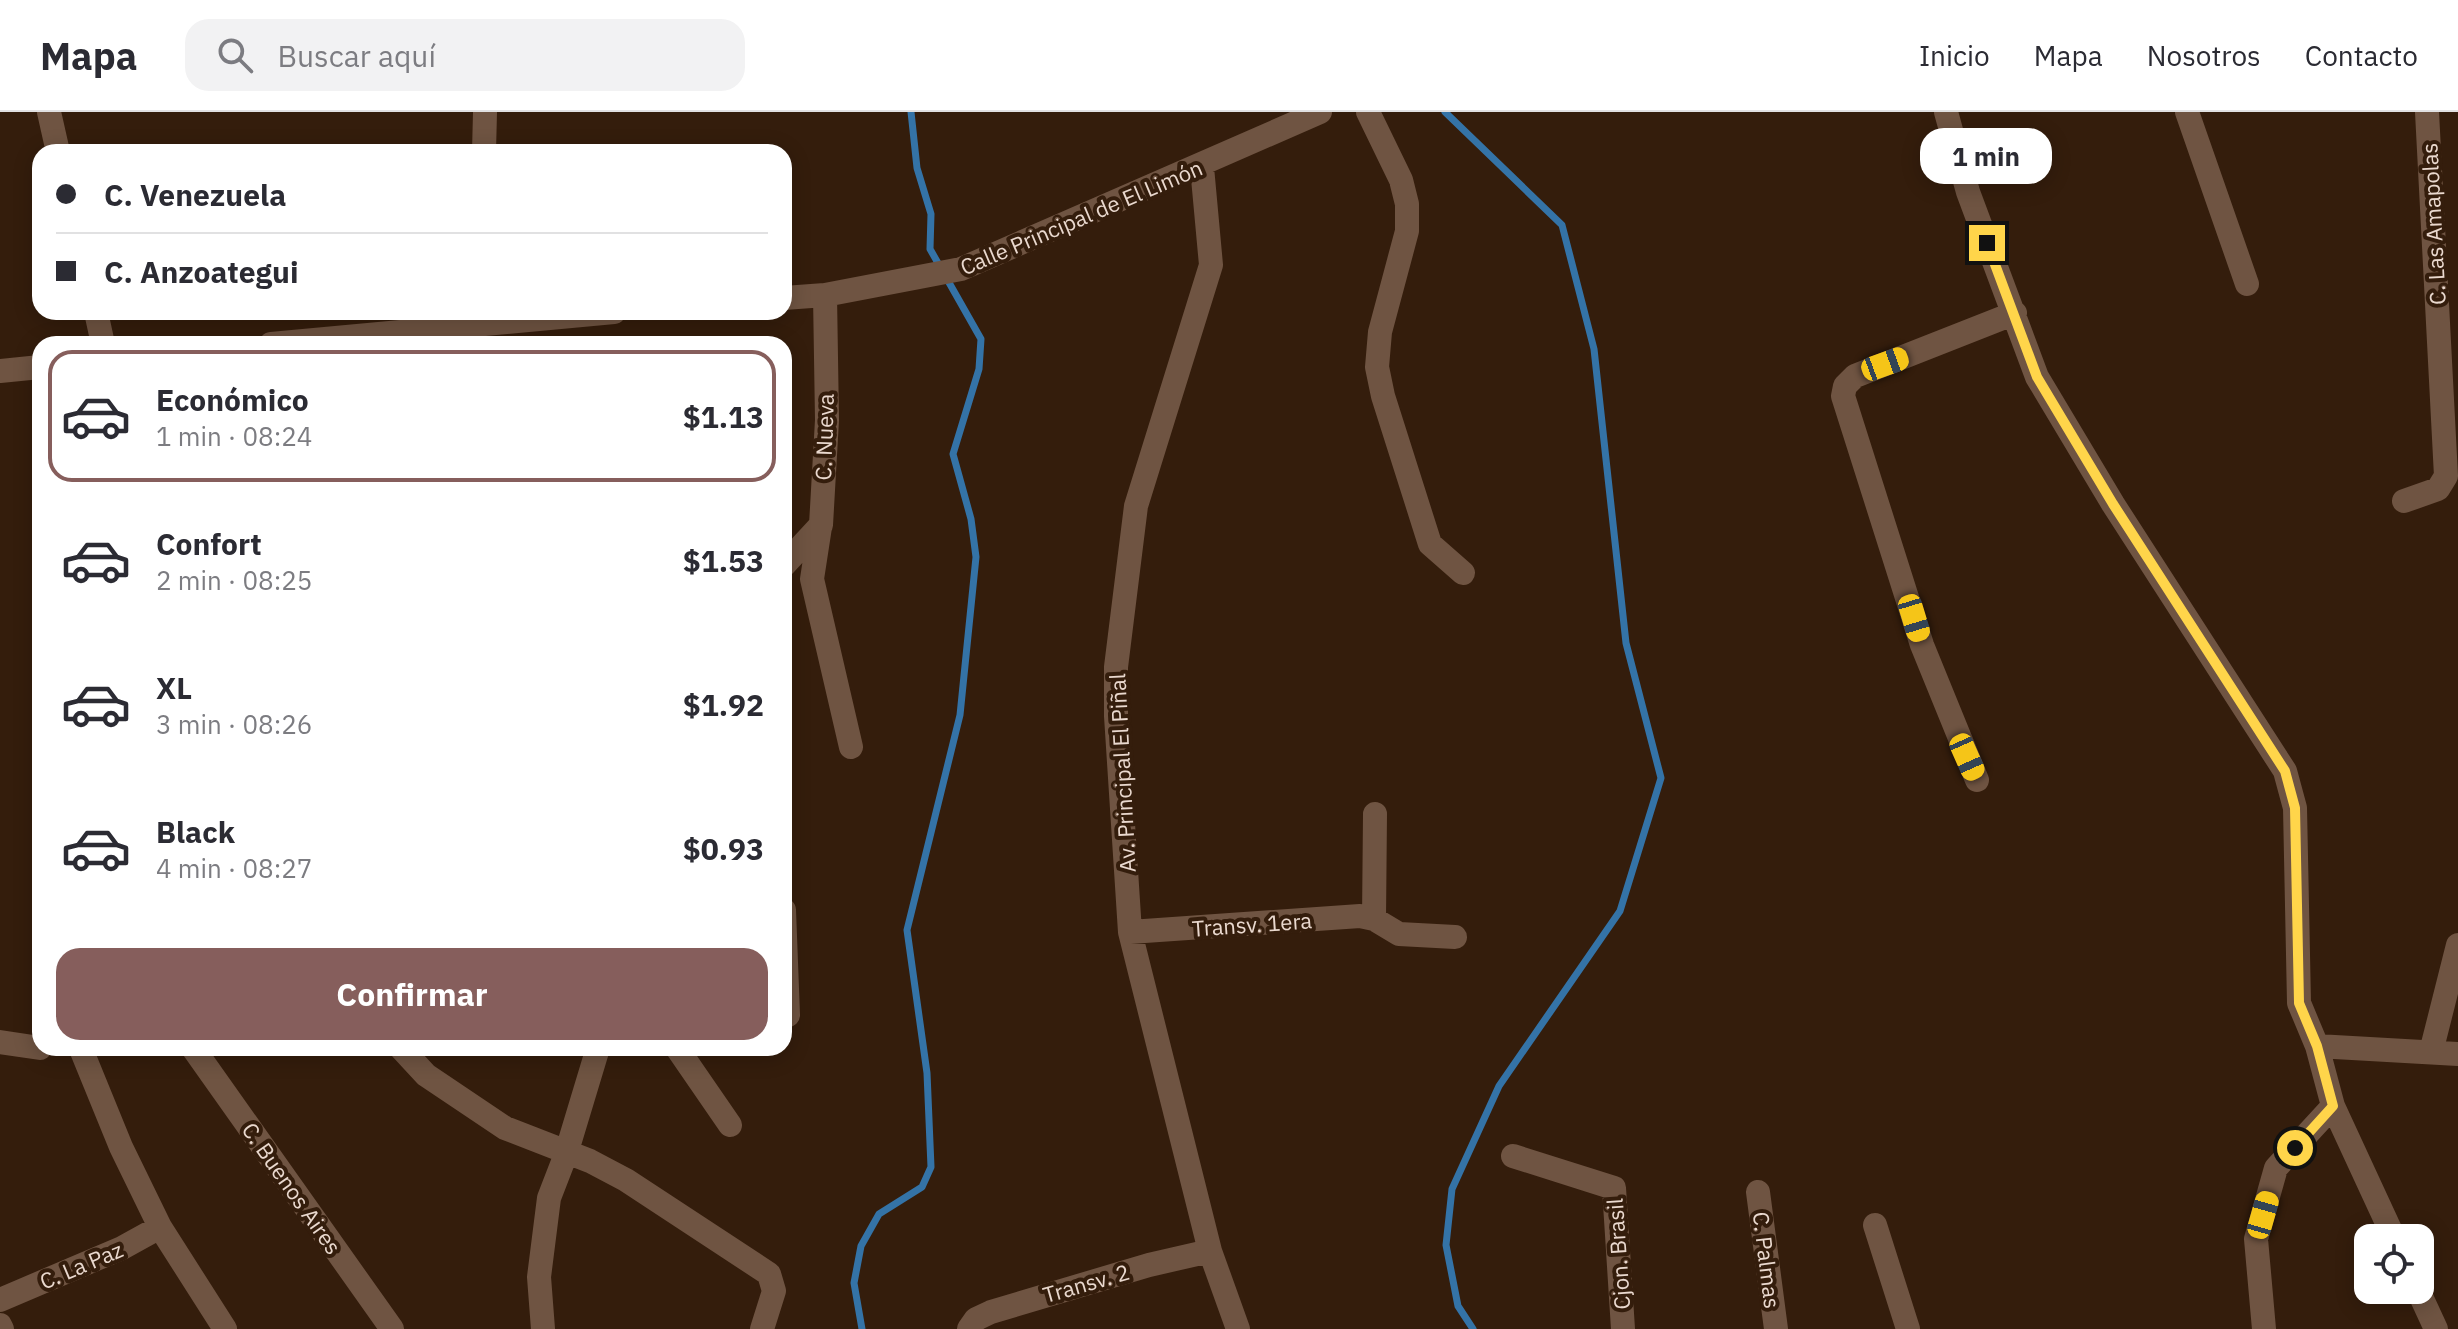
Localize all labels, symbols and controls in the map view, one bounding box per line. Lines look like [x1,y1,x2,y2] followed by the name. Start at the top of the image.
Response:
[185,19,745,91] search box
[40,31,137,80] text: Mapa
[213,33,257,77] icon: search
[277,36,436,75] text: Buscar aquí
[1919,37,1990,74] text: Inicio
[2034,37,2103,74] text: Mapa
[2147,37,2261,74] text: Nosotros
[2305,37,2418,74] text: Contacto
[1921,127,2053,183] callout: 1 min
[1952,139,2020,173] text: 1 min
[2414,142,2452,306] street label: C. Las Amapolas
[955,153,1207,281] street label: Calle Principal de El Limón
[104,175,286,214] text: C. Venezuela
[1969,225,2005,261] route end
[104,252,298,291] text: C. Anzoategui
[1858,345,1912,383] car
[60,380,132,452] icon: car
[156,380,309,419] text: Económico
[808,393,840,481] street label: C. Nueva
[683,397,764,436] text: $1.13
[156,419,312,453] text: 1 min · 08:24
[60,524,132,596] icon: car
[156,524,262,563] text: Confort
[683,541,764,580] text: $1.53
[156,563,312,597] text: 2 min · 08:25
[1896,592,1932,644] car
[60,668,132,740] icon: car
[156,668,192,707] text: XL
[1102,673,1142,873] street label: Av. Principal El Piñal
[683,685,764,724] text: $1.92
[156,707,312,741] text: 3 min · 08:26
[1946,730,1988,784] car
[60,812,132,884] icon: car
[156,812,235,851] text: Black
[683,829,764,868] text: $0.93
[156,851,312,885] text: 4 min · 08:27
[1191,905,1313,943] street label: Transv. 1era
[56,948,768,1040] button: Confirmar
[236,1116,348,1260] street label: C. Buenos Aires
[2277,1130,2313,1166] route start
[2245,1189,2281,1241] car
[1600,1197,1636,1311] street label: Cjon. Brasil
[1747,1210,1787,1310] street label: C. Palmas
[2354,1224,2434,1304] map controls
[2354,1224,2434,1304] button: locate
[35,1234,127,1296] street label: C. La Paz
[1039,1257,1133,1309] street label: Transv. 2

